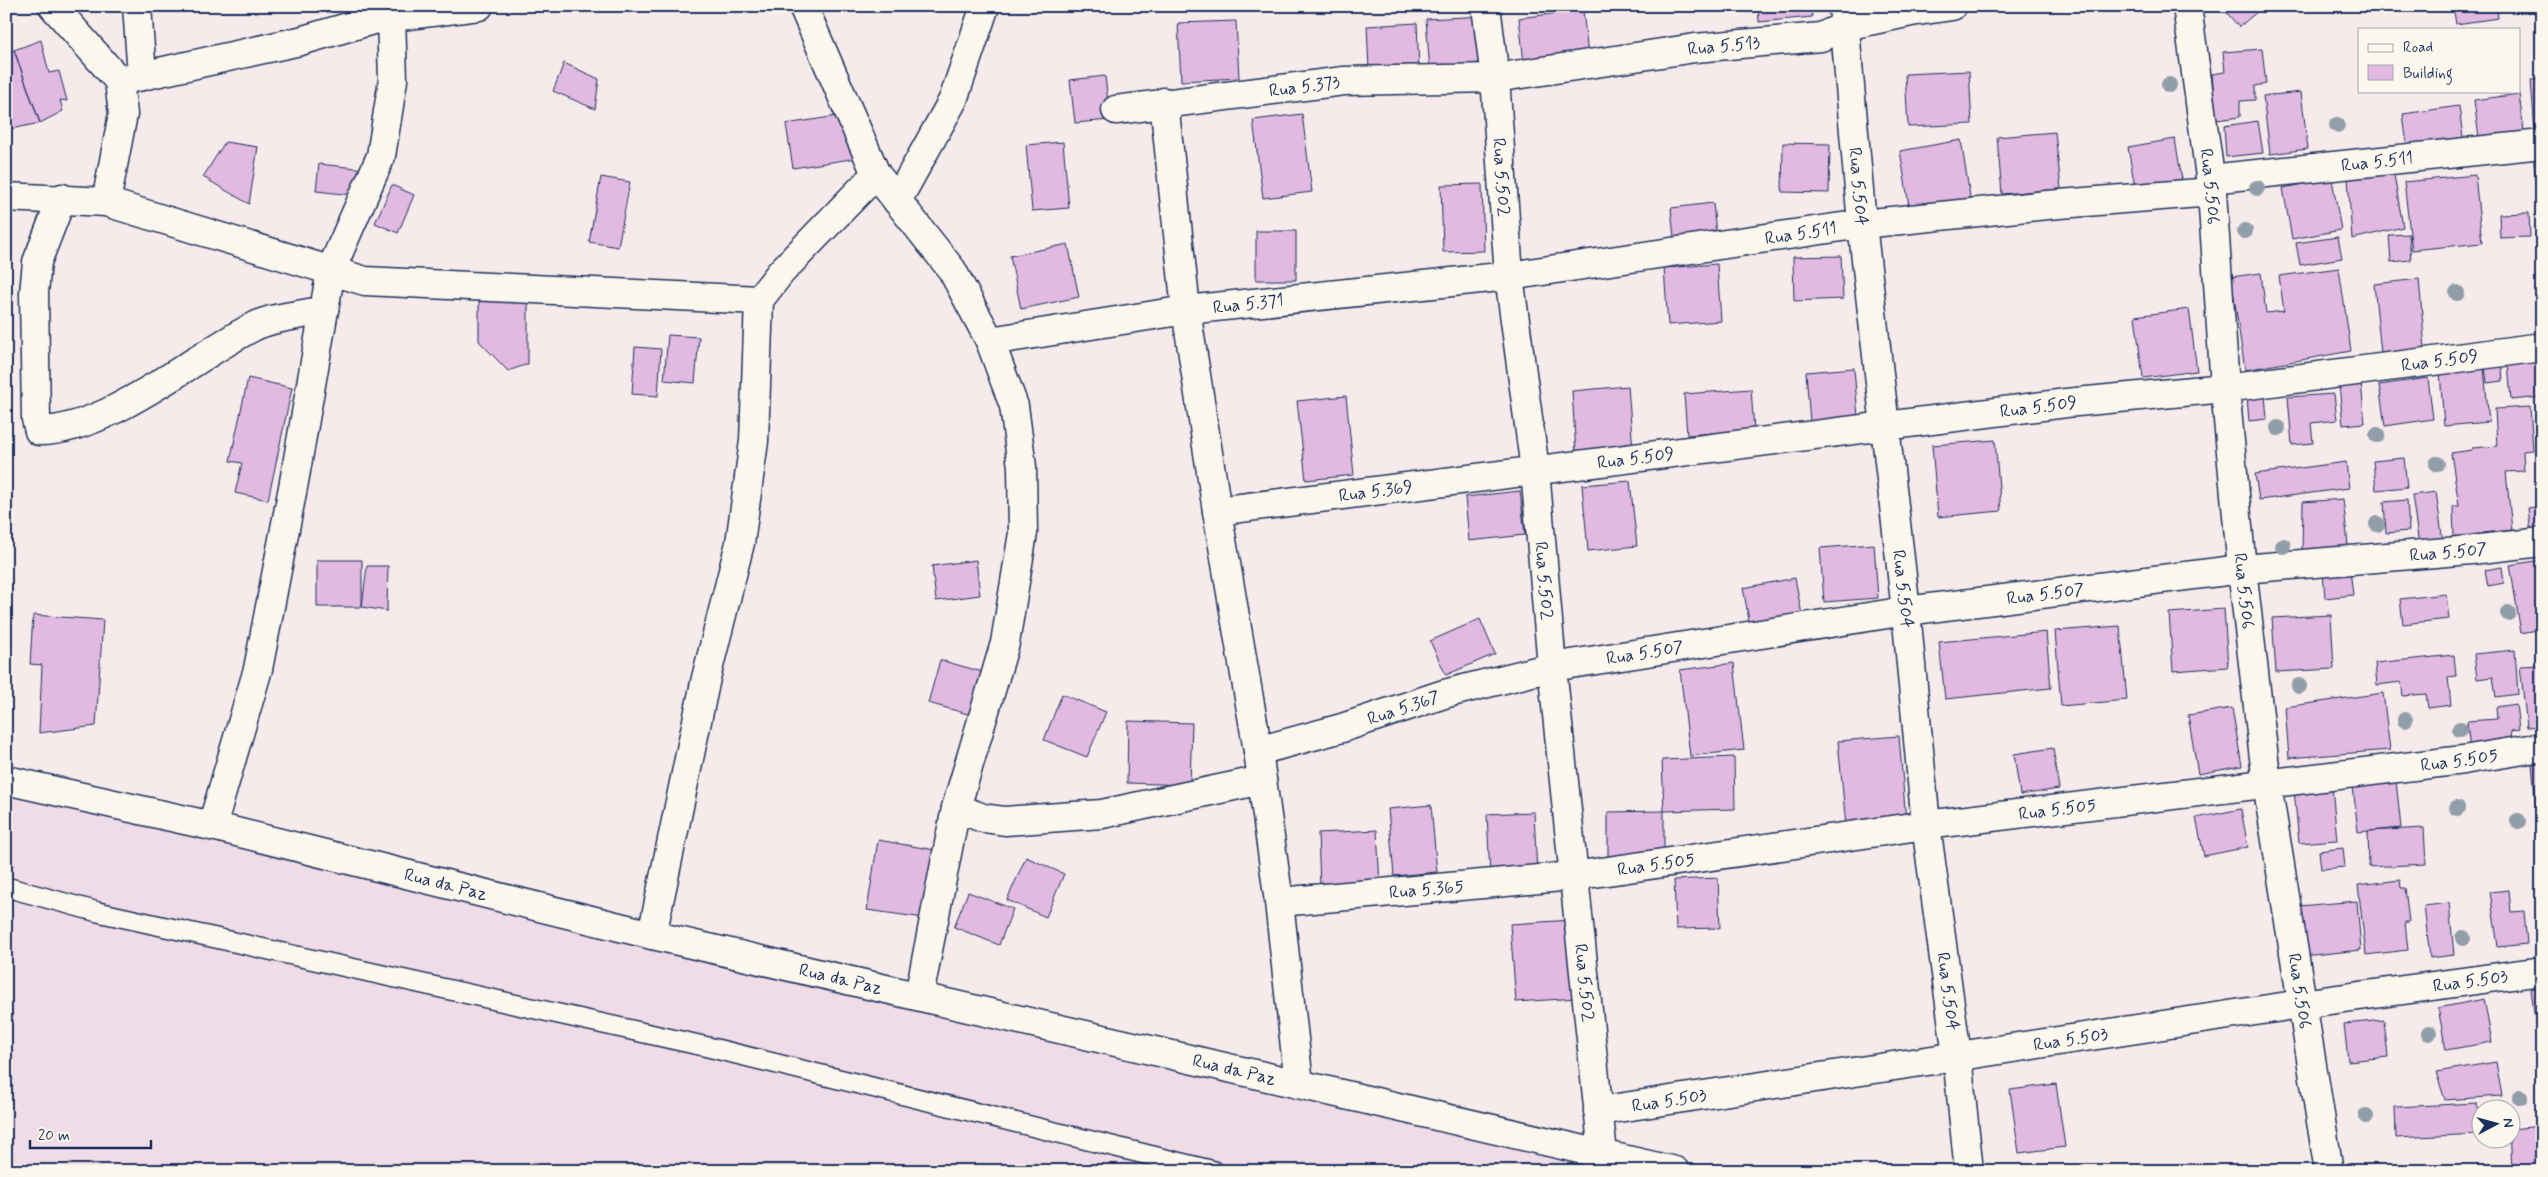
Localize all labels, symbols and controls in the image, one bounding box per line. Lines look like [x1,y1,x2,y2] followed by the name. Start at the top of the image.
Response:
[2358,28,2520,92] legend
[1686,31,1761,62] street label: Rua 5.513
[2403,38,2433,58] text: Road
[2403,64,2453,85] text: Building
[1268,71,1342,103] street label: Rua 5.373
[1486,137,1516,218] street label: Rua 5.502
[1842,146,1873,227] street label: Rua 5.504
[2193,147,2225,225] street label: Rua 5.506
[2340,147,2414,178] street label: Rua 5.511
[1763,217,1838,251] street label: Rua 5.511
[1212,289,1285,320] street label: Rua 5.371
[2400,344,2480,378] street label: Rua 5.509
[1999,391,2078,424] street label: Rua 5.509
[1596,442,1676,476] street label: Rua 5.509
[1337,475,1414,508] street label: Rua 5.369
[2409,537,2489,568] street label: Rua 5.507
[1528,541,1559,621] street label: Rua 5.502
[1886,549,1919,630] street label: Rua 5.504
[2228,552,2260,630] street label: Rua 5.506
[2005,578,2086,611] street label: Rua 5.507
[1605,635,1685,671] street label: Rua 5.507
[1365,685,1443,732] street label: Rua 5.367
[2419,743,2500,778] street label: Rua 5.505
[2017,794,2098,827] street label: Rua 5.505
[1616,848,1696,882] street label: Rua 5.505
[401,863,490,907] street label: Rua da Paz
[1388,875,1465,905] street label: Rua 5.365
[1568,942,1600,1024] street label: Rua 5.502
[1930,951,1964,1032] street label: Rua 5.504
[2281,952,2317,1031] street label: Rua 5.506
[796,958,885,1001] street label: Rua da Paz
[2432,965,2509,999] street label: Rua 5.503
[2032,1023,2110,1058] street label: Rua 5.503
[1190,1049,1278,1092] street label: Rua da Paz
[1630,1084,1708,1119] street label: Rua 5.503
[2470,1100,2520,1150] north arrow
[30,1117,151,1149] scale bar
[2498,1117,2517,1128] text: N
[38,1126,70,1146] text: 20 m

